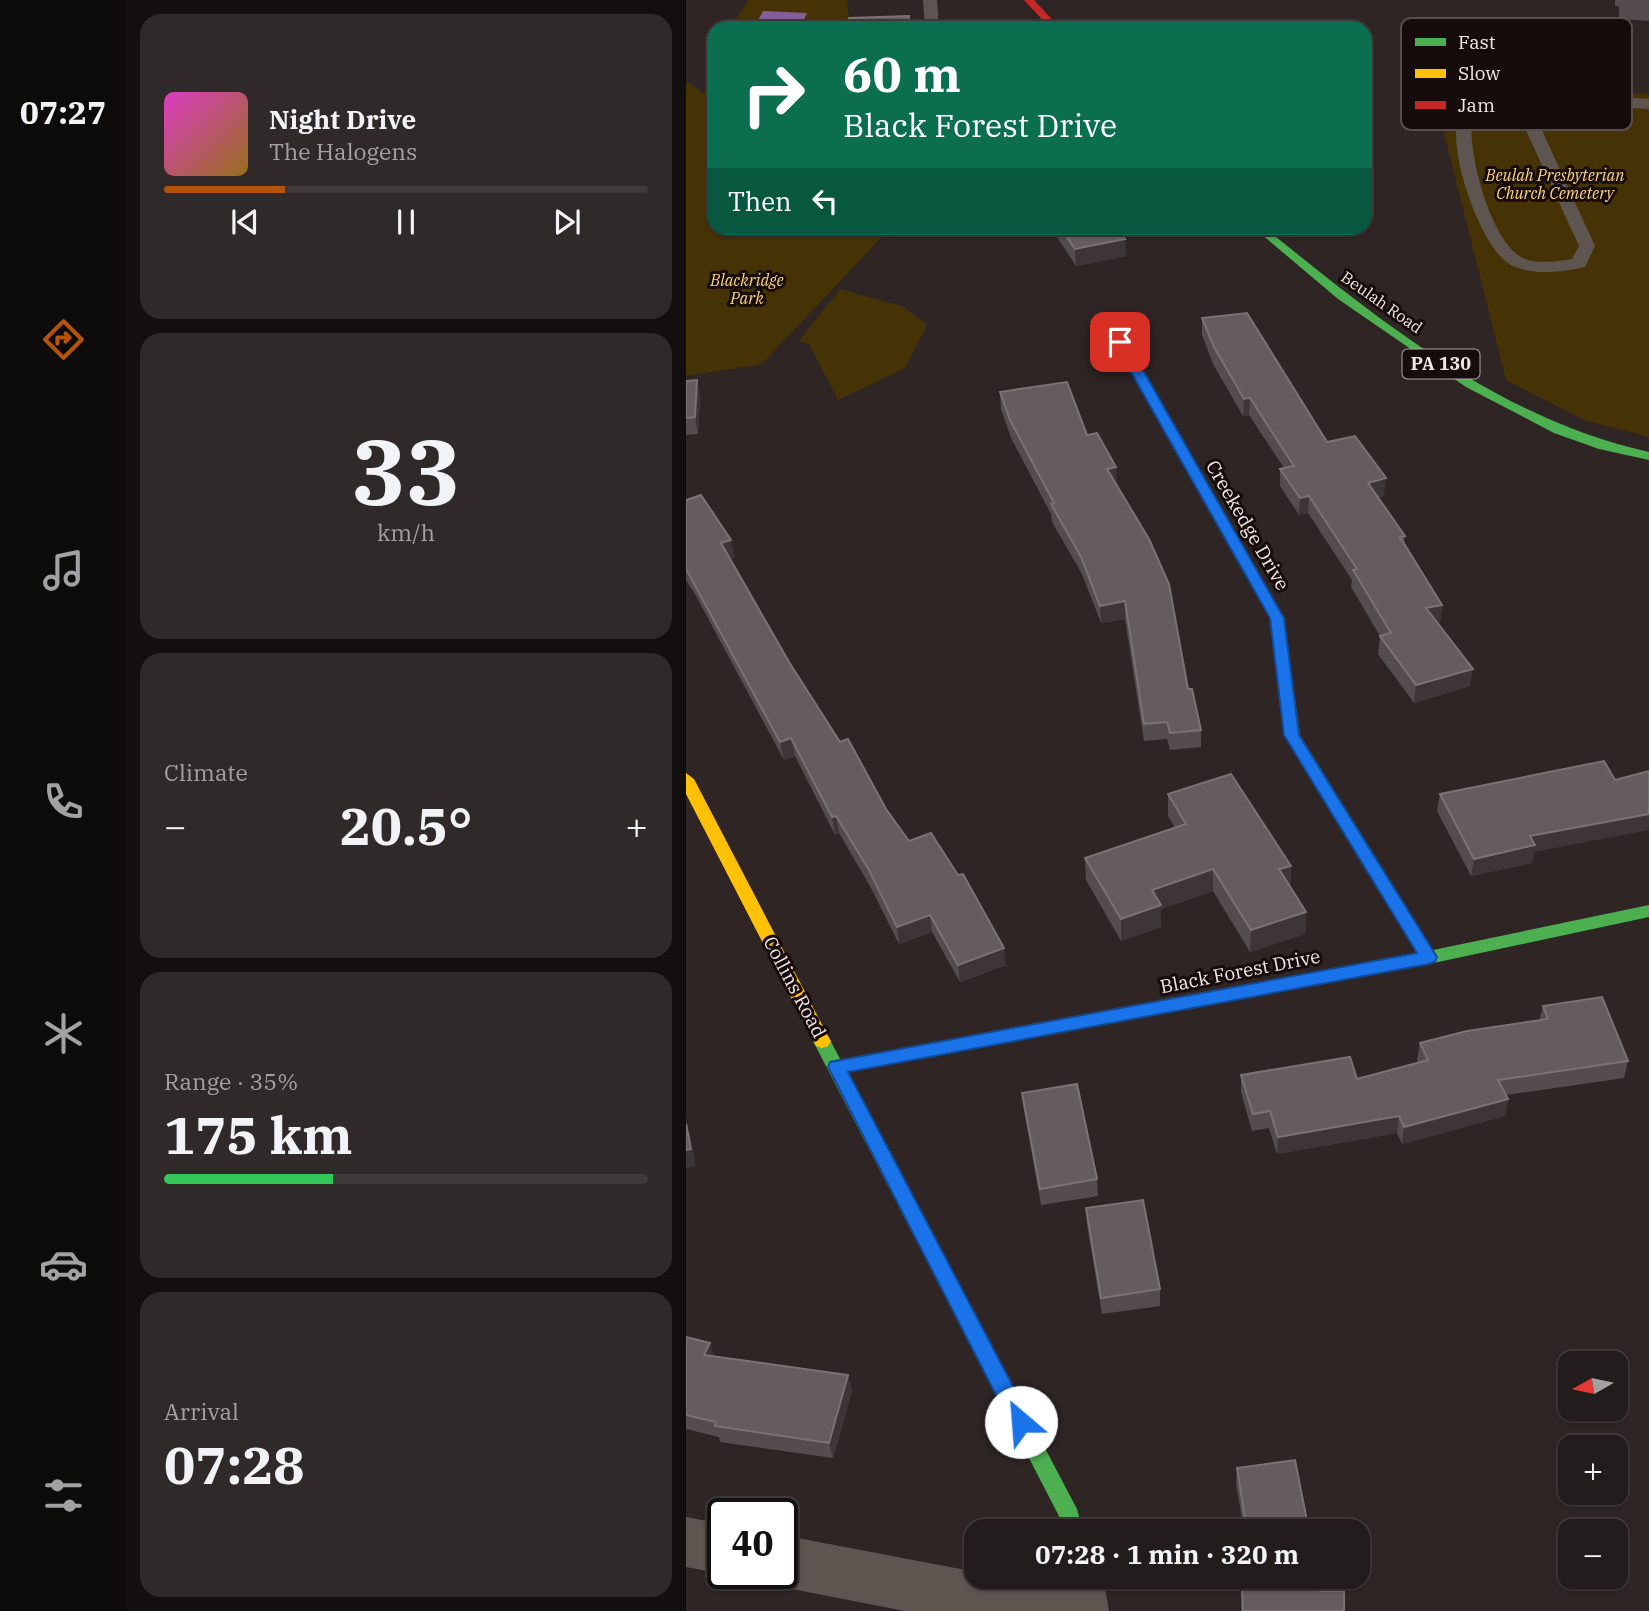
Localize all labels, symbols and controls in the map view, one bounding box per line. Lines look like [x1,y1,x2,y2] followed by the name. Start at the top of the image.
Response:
[1401,18,1632,130] legend
[1458,30,1496,54] text: Fast
[843,42,961,105] text: 60 m
[728,49,819,140] icon: right
[1458,61,1500,85] text: Slow
[20,91,106,133] text: 07:27
[1458,93,1495,117] text: Jam
[269,102,416,136] text: Night Drive
[843,104,1117,146] text: Black Forest Drive
[269,136,417,166] text: The Halogens
[1485,165,1624,203] park label: Beulah Presbyterian Church Cemetery
[806,182,844,220] icon: left
[728,184,792,218] text: Then
[226,203,264,241] icon: previous
[387,203,425,241] icon: pause
[548,203,586,241] icon: next
[1338,267,1427,337] street label: Beulah Road
[709,270,784,308] park label: Blackridge Park
[1090,312,1150,372] pin
[39,315,88,364] icon: directions
[1101,323,1139,361] icon: arrive
[1402,350,1480,378] road number: PA 130
[351,412,461,530] text: 33
[1201,456,1295,594] street label: Creekedge Drive
[377,517,435,547] text: km/h
[39,546,88,595] icon: music
[164,757,248,787] text: Climate
[39,777,88,826] icon: phone
[340,792,472,859] text: 20.5°
[164,801,187,850] text: −
[625,801,648,850] text: +
[758,932,832,1042] street label: Collins Road
[1158,944,1322,998] street label: Black Forest Drive
[39,1009,88,1058] icon: climate
[164,1066,298,1096] text: Range · 35%
[164,1101,353,1168] text: 175 km
[39,1240,88,1289] icon: car
[1558,1351,1628,1421] north arrow
[1558,1351,1628,1589] map controls
[984,1385,1058,1459] position arrow
[164,1396,239,1426] text: Arrival
[164,1431,305,1498] text: 07:28
[1558,1435,1628,1505] button: +
[39,1471,88,1520] icon: filters
[707,1498,798,1589] speed limit sign: 40
[1558,1519,1628,1589] button: −
[1035,1537,1299,1571] text: 07:28 · 1 min · 320 m

